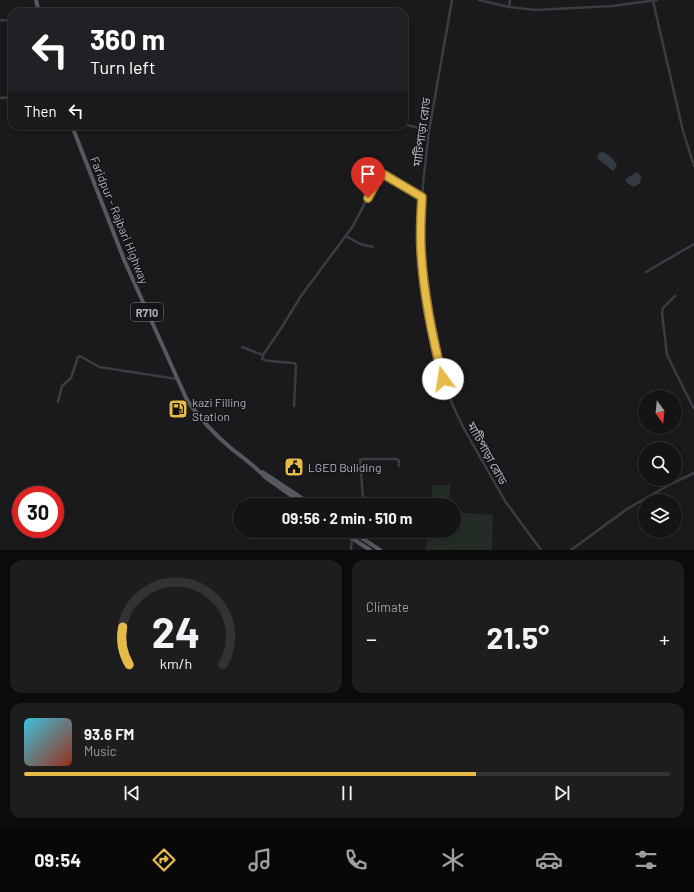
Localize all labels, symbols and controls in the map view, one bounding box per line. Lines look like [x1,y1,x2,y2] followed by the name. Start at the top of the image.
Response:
[90,22,165,56] text: 360 m
[24,24,76,76] icon: left
[90,56,156,78] text: Turn left
[409,96,434,168] street label: মাটিপাড়া রোড
[65,100,87,122] icon: left
[24,102,57,120] text: Then
[88,154,152,286] street label: Faridpur - Rajbari Highway
[351,157,385,198] pin
[357,163,379,185] icon: arrive
[131,303,163,321] road number: R710
[422,358,464,400] position arrow
[638,390,682,434] north arrow
[638,390,682,538] map controls
[192,395,246,423] place label: kazi Filling Station
[167,398,189,420] fuel station icon: kazi Filling Station
[464,418,511,488] street label: মাটিপাড়া রোড
[638,442,682,486] button: search
[283,456,305,478] public building icon: LGED Buliding
[308,460,381,474] place label: LGED Buliding
[12,486,64,538] speed limit sign: 30
[638,494,682,538] button: layers
[282,509,412,527] text: 09:56 · 2 min · 510 m
[366,599,409,615] text: Climate
[152,605,200,655] text: 24
[487,619,549,655] text: 21.5°
[366,625,377,651] text: −
[659,625,670,651] text: +
[160,654,192,671] text: km/h
[84,725,134,743] text: 93.6 FM
[84,743,117,759] text: Music
[121,782,143,804] icon: previous
[336,782,358,804] icon: pause
[551,782,573,804] icon: next
[150,846,178,874] icon: directions
[246,846,274,874] icon: music
[342,846,370,874] icon: phone
[439,846,467,874] icon: climate
[535,846,563,874] icon: car
[632,846,660,874] icon: filters
[34,849,81,871] text: 09:54

